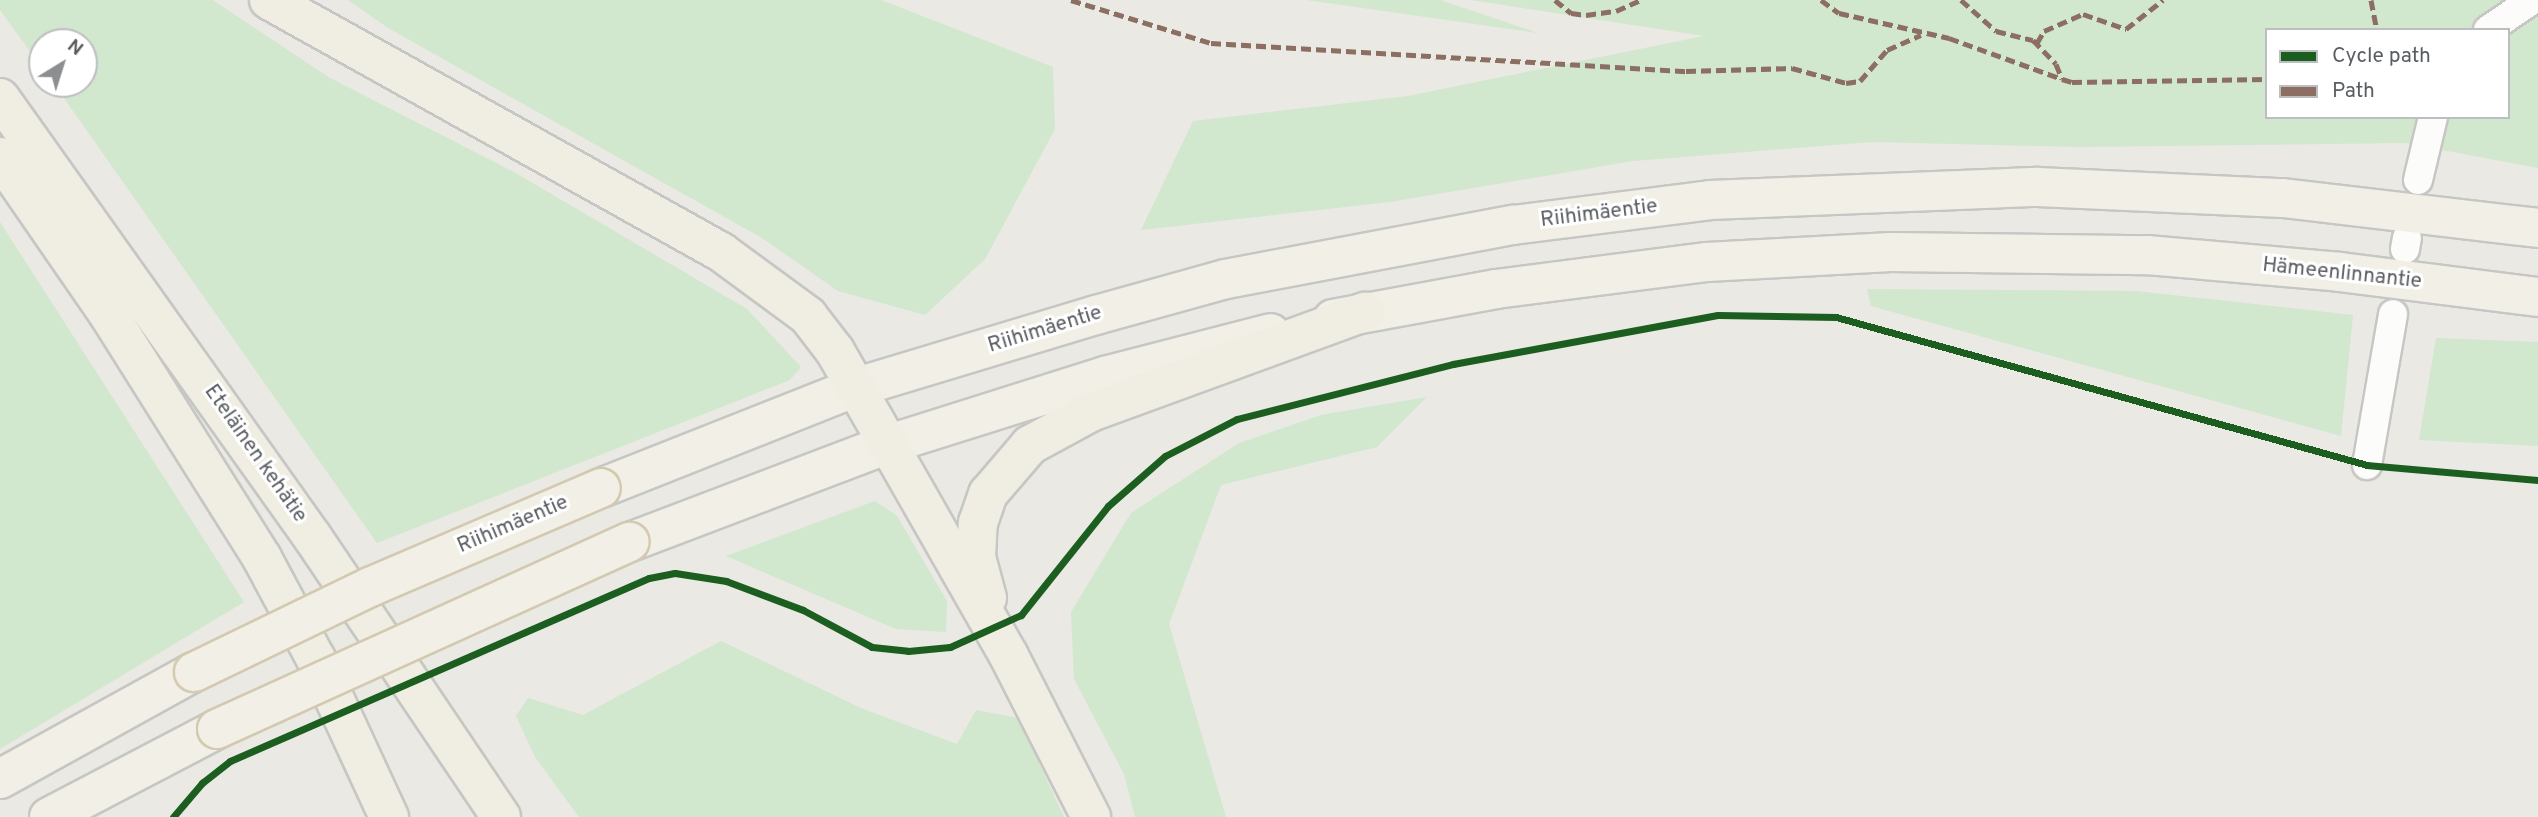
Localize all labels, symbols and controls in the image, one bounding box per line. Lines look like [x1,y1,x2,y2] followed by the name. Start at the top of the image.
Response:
[28,28,98,98] north arrow
[2265,28,2510,119] legend
[62,34,87,62] text: N
[2332,43,2431,70] text: Cycle path
[2332,78,2375,105] text: Path
[1539,194,1659,234] street label: Riihimäentie
[2261,253,2423,295] street label: Hämeenlinnantie
[985,301,1105,359] street label: Riihimäentie
[198,380,312,528] street label: Eteläinen kehätie
[454,490,572,560] street label: Riihimäentie

